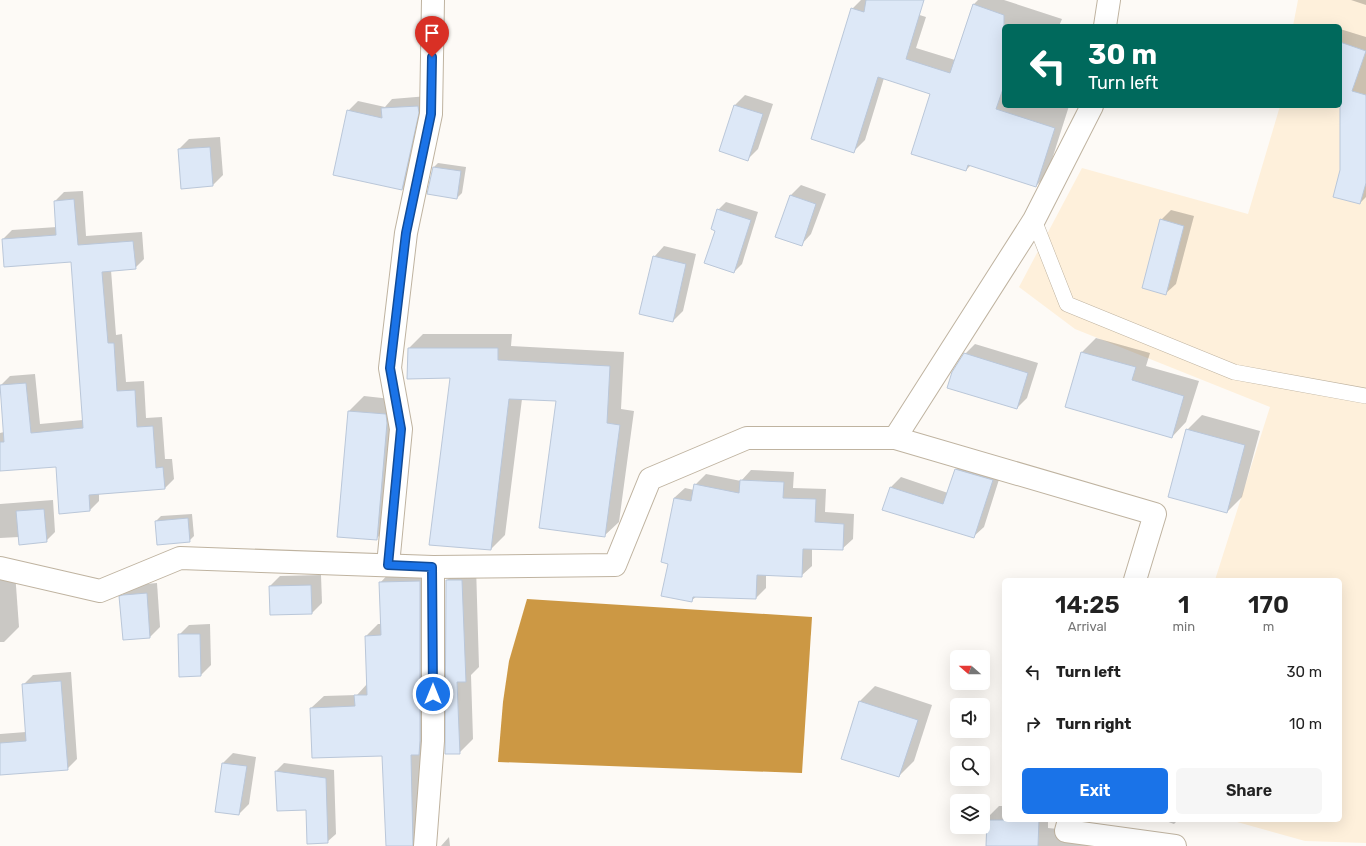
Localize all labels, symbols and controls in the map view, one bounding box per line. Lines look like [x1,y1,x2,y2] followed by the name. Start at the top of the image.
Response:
[415,16,449,57] pin
[421,22,443,44] icon: arrive
[1088,38,1157,71] text: 30 m
[1022,40,1074,92] icon: left
[1088,72,1158,94] text: Turn left
[1055,591,1120,619] text: 14:25
[1178,591,1190,619] text: 1
[1248,591,1289,619] text: 170
[1068,619,1107,634] text: Arrival
[1173,619,1195,634] text: min
[1263,619,1274,634] text: m
[950,650,990,690] north arrow
[950,650,990,834] map controls
[1022,661,1044,683] icon: left
[1056,663,1121,681] text: Turn left
[1286,663,1322,681] text: 30 m
[412,673,454,715] position arrow
[950,698,990,738] button: sound
[1022,713,1044,735] icon: right
[1056,715,1131,733] text: Turn right
[1289,715,1322,733] text: 10 m
[950,746,990,786] button: search
[1022,768,1168,814] button: Exit
[1176,768,1322,814] button: Share
[950,794,990,834] button: layers

